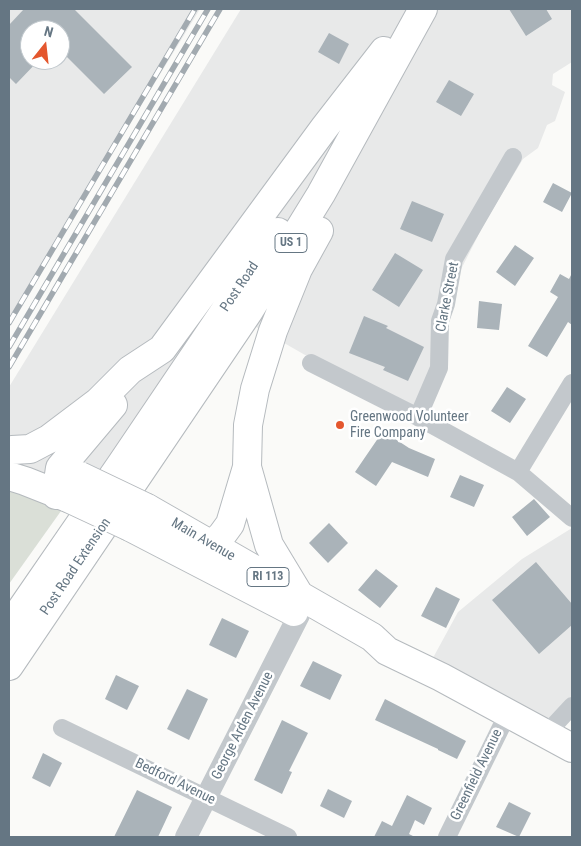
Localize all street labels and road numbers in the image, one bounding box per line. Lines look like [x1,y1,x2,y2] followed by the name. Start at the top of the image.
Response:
[275,234,307,252] road number: US 1
[217,259,263,315] street label: Post Road
[433,261,463,333] street label: Clarke Street
[37,515,115,619] street label: Post Road Extension
[168,515,238,565] street label: Main Avenue
[247,568,289,586] road number: RI 113
[209,669,277,783] street label: George Arden Avenue
[448,727,506,823] street label: Greenfield Avenue
[132,755,218,809] street label: Bedford Avenue

